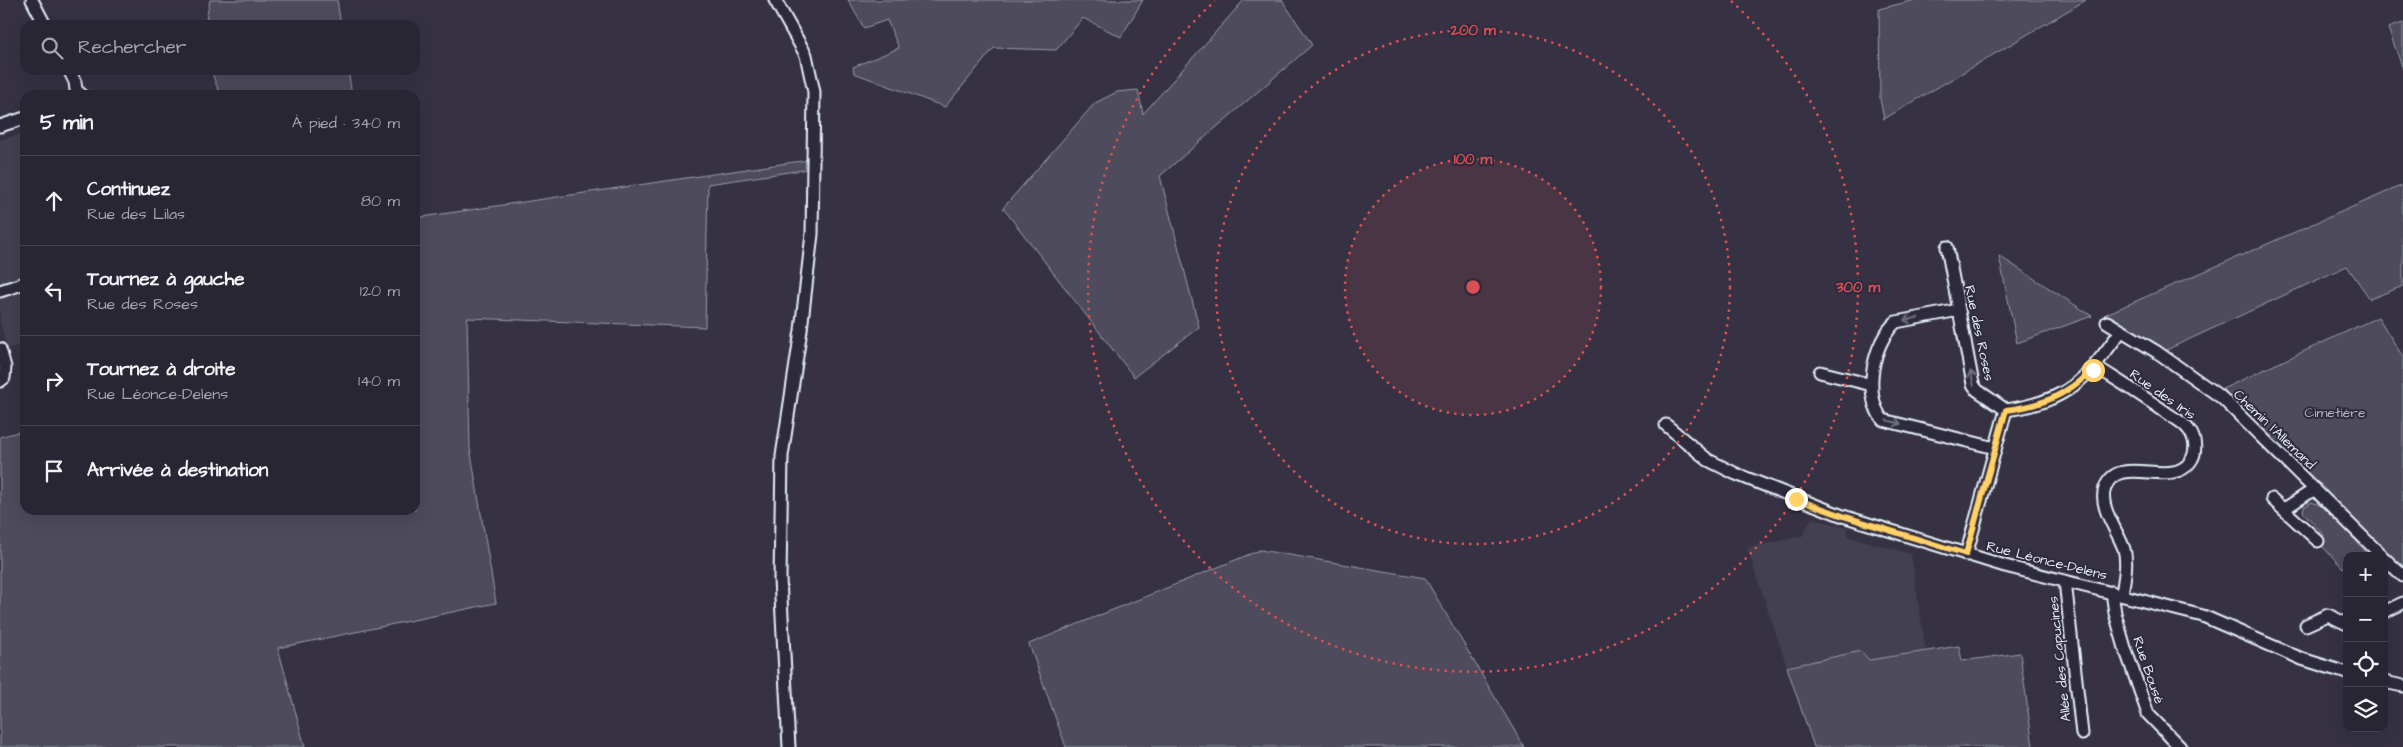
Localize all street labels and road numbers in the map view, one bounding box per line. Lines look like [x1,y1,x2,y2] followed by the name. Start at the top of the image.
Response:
[1959,284,1999,383] street label: Rue des Roses
[2125,365,2200,425] street label: Rue des Iris
[2229,385,2320,474] street label: Chemin l'Allemand
[1984,536,2109,586] street label: Rue Léonce-Delens
[2043,595,2077,723] street label: Allée des Capucines
[2127,634,2169,707] street label: Rue Bousé

